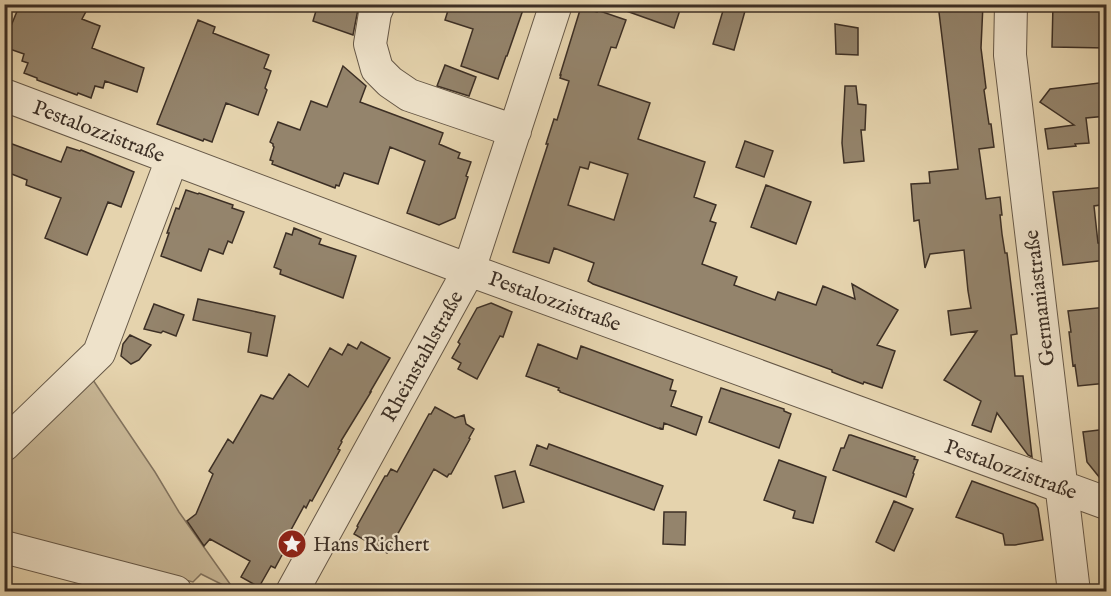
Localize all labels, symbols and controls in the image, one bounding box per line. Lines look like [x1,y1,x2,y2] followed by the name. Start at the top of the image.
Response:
[29,95,169,170] street label: Pestalozzistraße
[1019,228,1062,367] street label: Germaniastraße
[485,266,625,339] street label: Pestalozzistraße
[376,286,471,427] street label: Rheinstahlstraße
[941,434,1081,507] street label: Pestalozzistraße
[276,528,308,560] place icon: Hans Richert
[313,532,429,559] place label: Hans Richert

